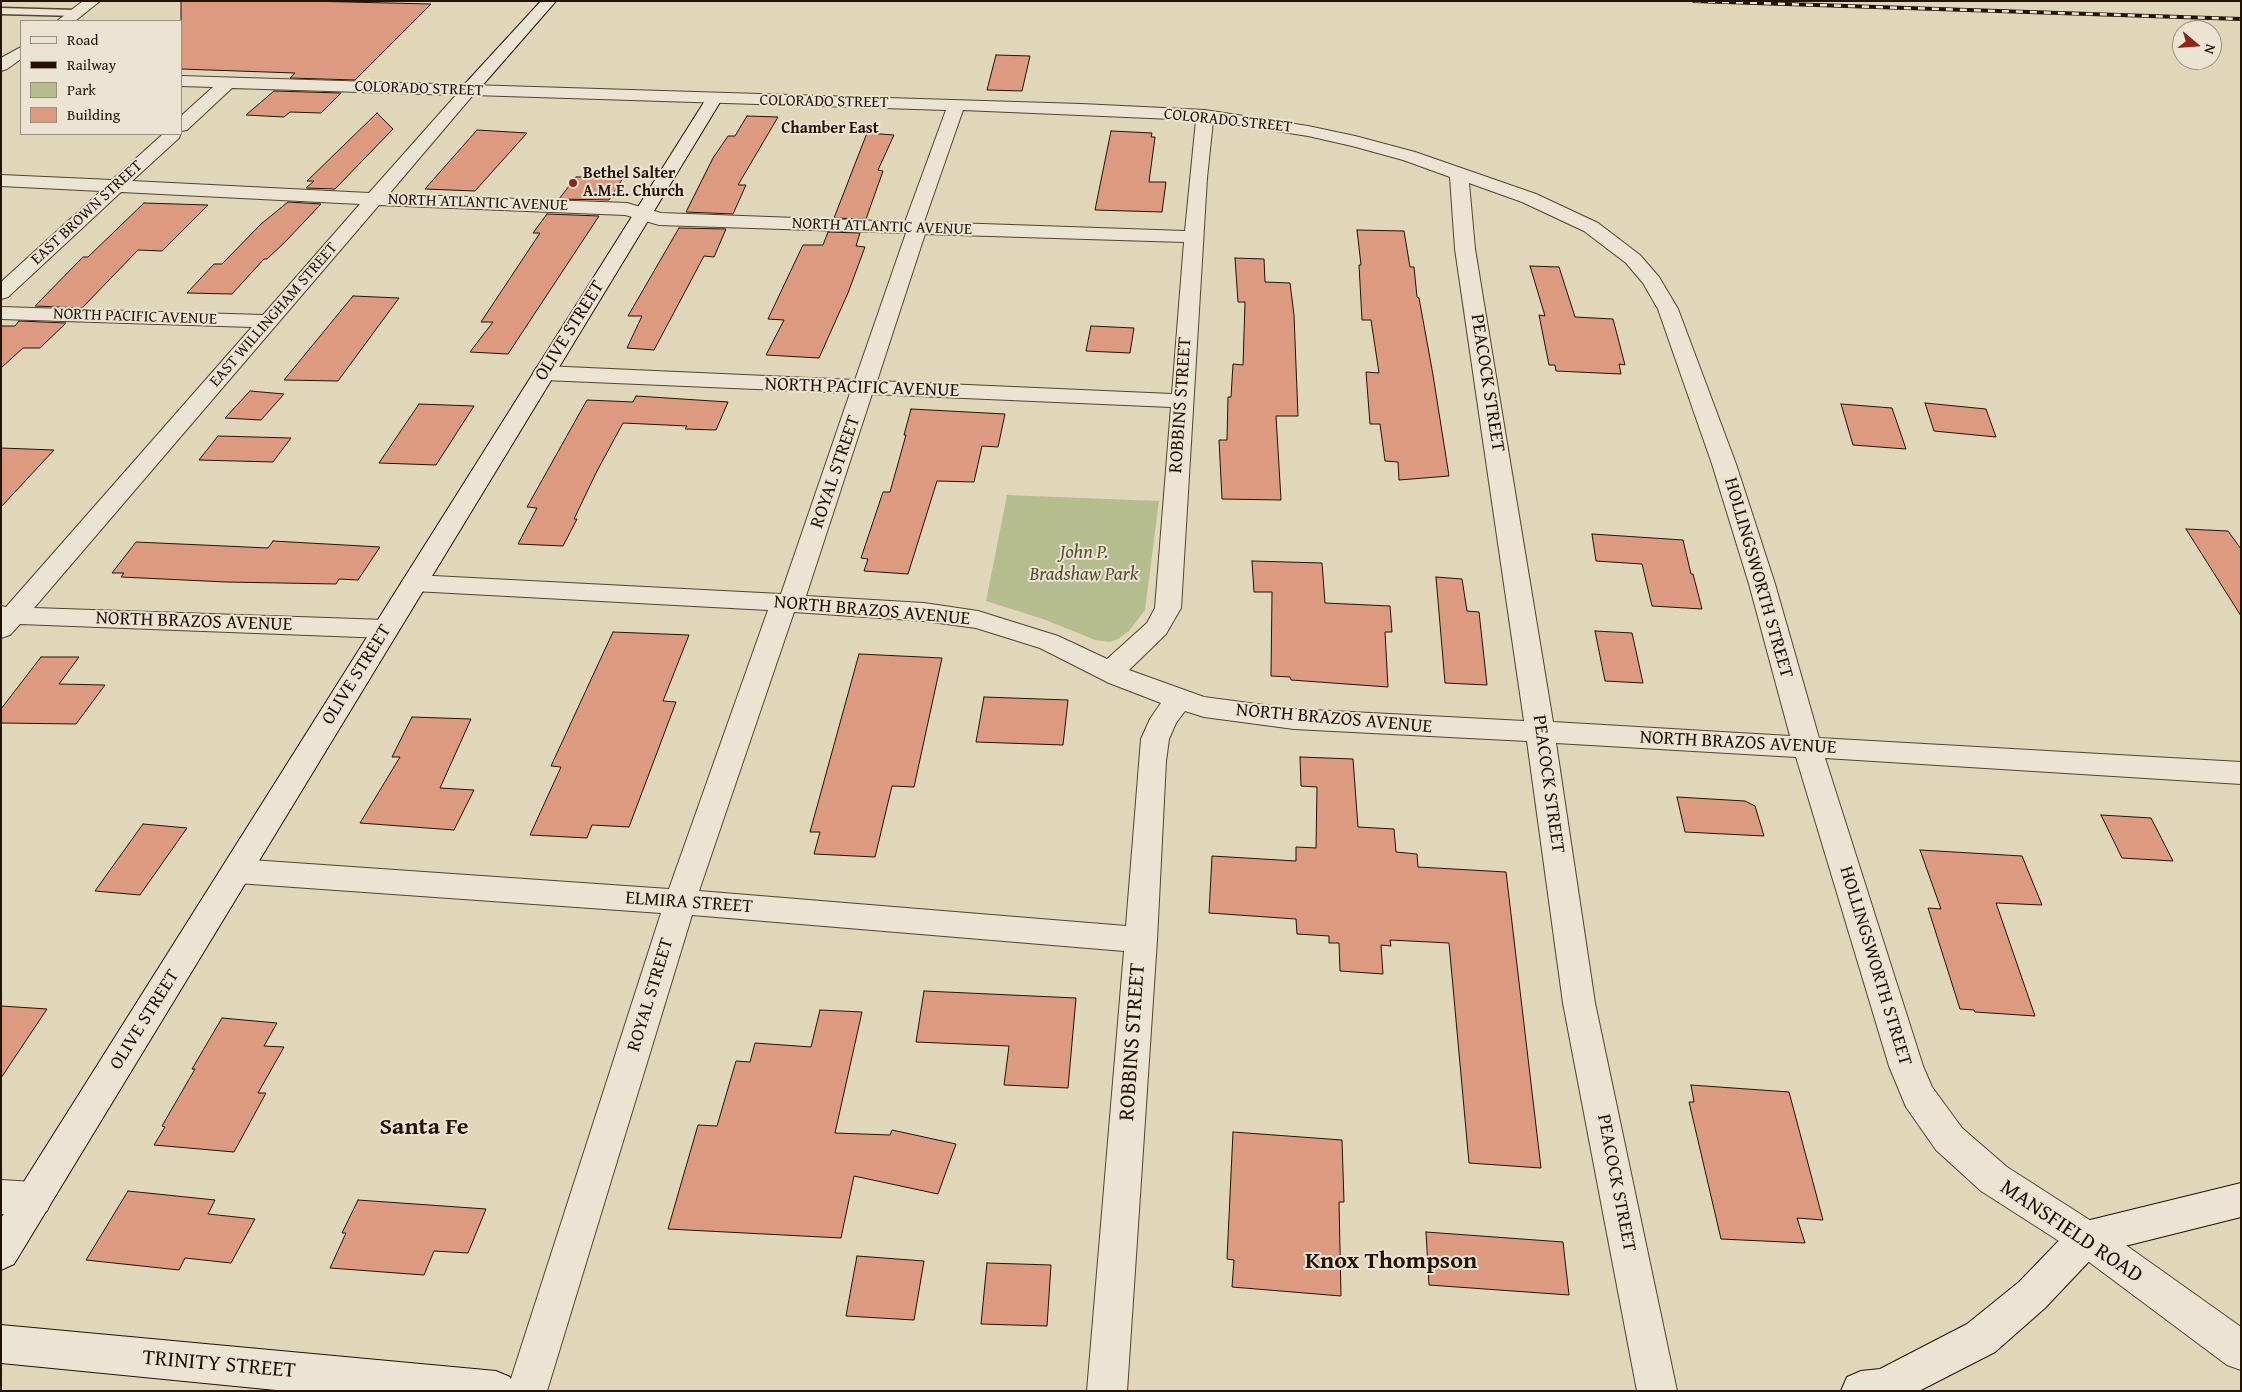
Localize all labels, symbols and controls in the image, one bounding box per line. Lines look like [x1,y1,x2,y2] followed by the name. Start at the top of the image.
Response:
[20,20,182,135] legend
[2172,20,2222,70] north arrow
[67,29,98,50] text: Road
[2199,42,2221,57] text: N
[67,54,116,75] text: Railway
[354,77,484,101] street label: COLORADO STREET
[67,79,96,100] text: Park
[759,91,889,113] street label: COLORADO STREET
[67,104,120,125] text: Building
[1163,105,1293,137] street label: COLORADO STREET
[781,119,879,139] district label: Chamber East
[27,157,147,269] street label: EAST BROWN STREET
[583,164,684,202] place label: Bethel Salter A.M.E. Church
[567,177,579,189] marker: Bethel Salter A.M.E. Church
[388,190,568,216] street label: NORTH ATLANTIC AVENUE
[792,214,972,240] street label: NORTH ATLANTIC AVENUE
[206,239,342,391] street label: EAST WILLINGHAM STREET
[530,277,610,385] street label: OLIVE STREET
[53,305,217,329] street label: NORTH PACIFIC AVENUE
[1465,312,1509,454] street label: PEACOCK STREET
[1165,336,1197,474] street label: ROBBINS STREET
[764,373,960,403] street label: NORTH PACIFIC AVENUE
[806,413,866,531] street label: ROYAL STREET
[1718,475,1798,681] street label: HOLLINGSWORTH STREET
[1030,542,1138,586] park label: John P. Bradshaw Park
[773,591,971,631] street label: NORTH BRAZOS AVENUE
[95,607,293,637] street label: NORTH BRAZOS AVENUE
[317,621,397,729] street label: OLIVE STREET
[1235,699,1433,739] street label: NORTH BRAZOS AVENUE
[1527,713,1569,855] street label: PEACOCK STREET
[1639,726,1837,760] street label: NORTH BRAZOS AVENUE
[1834,863,1916,1069] street label: HOLLINGSWORTH STREET
[625,887,753,919] street label: ELMIRA STREET
[623,935,679,1055] street label: ROYAL STREET
[1114,962,1152,1122] street label: ROBBINS STREET
[105,966,185,1074] street label: OLIVE STREET
[1592,1112,1640,1254] street label: PEACOCK STREET
[379,1114,469,1142] district label: Santa Fe
[1995,1175,2147,1289] street label: MANSFIELD ROAD
[1305,1248,1477,1276] district label: Knox Thompson
[141,1345,297,1385] street label: TRINITY STREET

